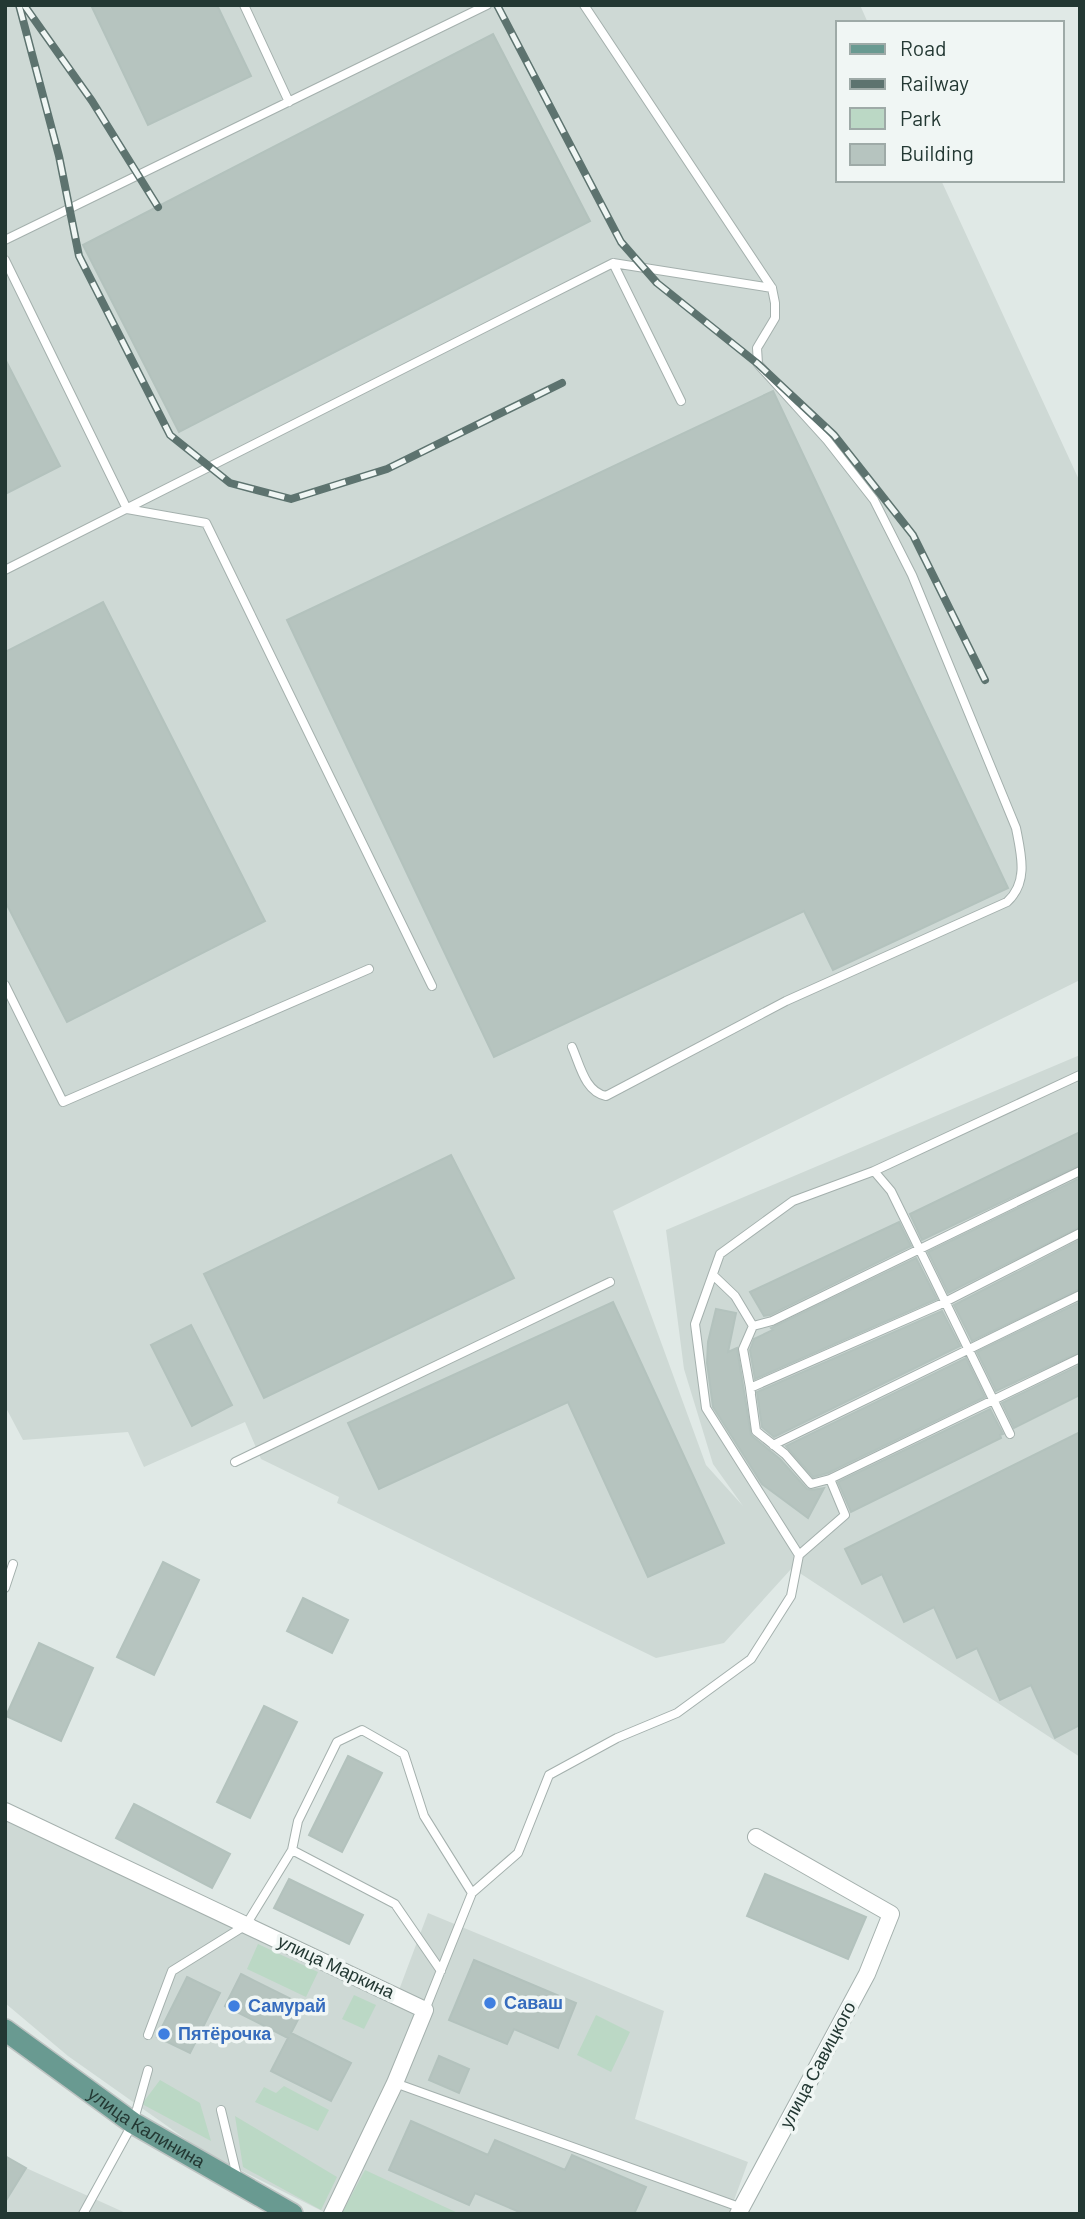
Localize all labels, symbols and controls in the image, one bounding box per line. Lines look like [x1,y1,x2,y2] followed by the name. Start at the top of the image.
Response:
[836,21,1064,182] legend
[900,35,946,60] text: Road
[900,70,969,95] text: Railway
[900,105,941,130] text: Park
[900,140,974,165] text: Building
[275,1929,399,2003] street label: улица Маркина
[504,1991,563,2013] place label: Саваш
[248,1994,326,2016] place label: Самурай
[482,1995,498,2011] marker: Саваш
[774,1997,860,2132] street label: улица Савицкого
[226,1998,242,2014] marker: Самурай
[178,2022,272,2044] place label: Пятёрочка
[156,2026,172,2042] marker: Пятёрочка
[84,2082,210,2172] street label: улица Калинина

